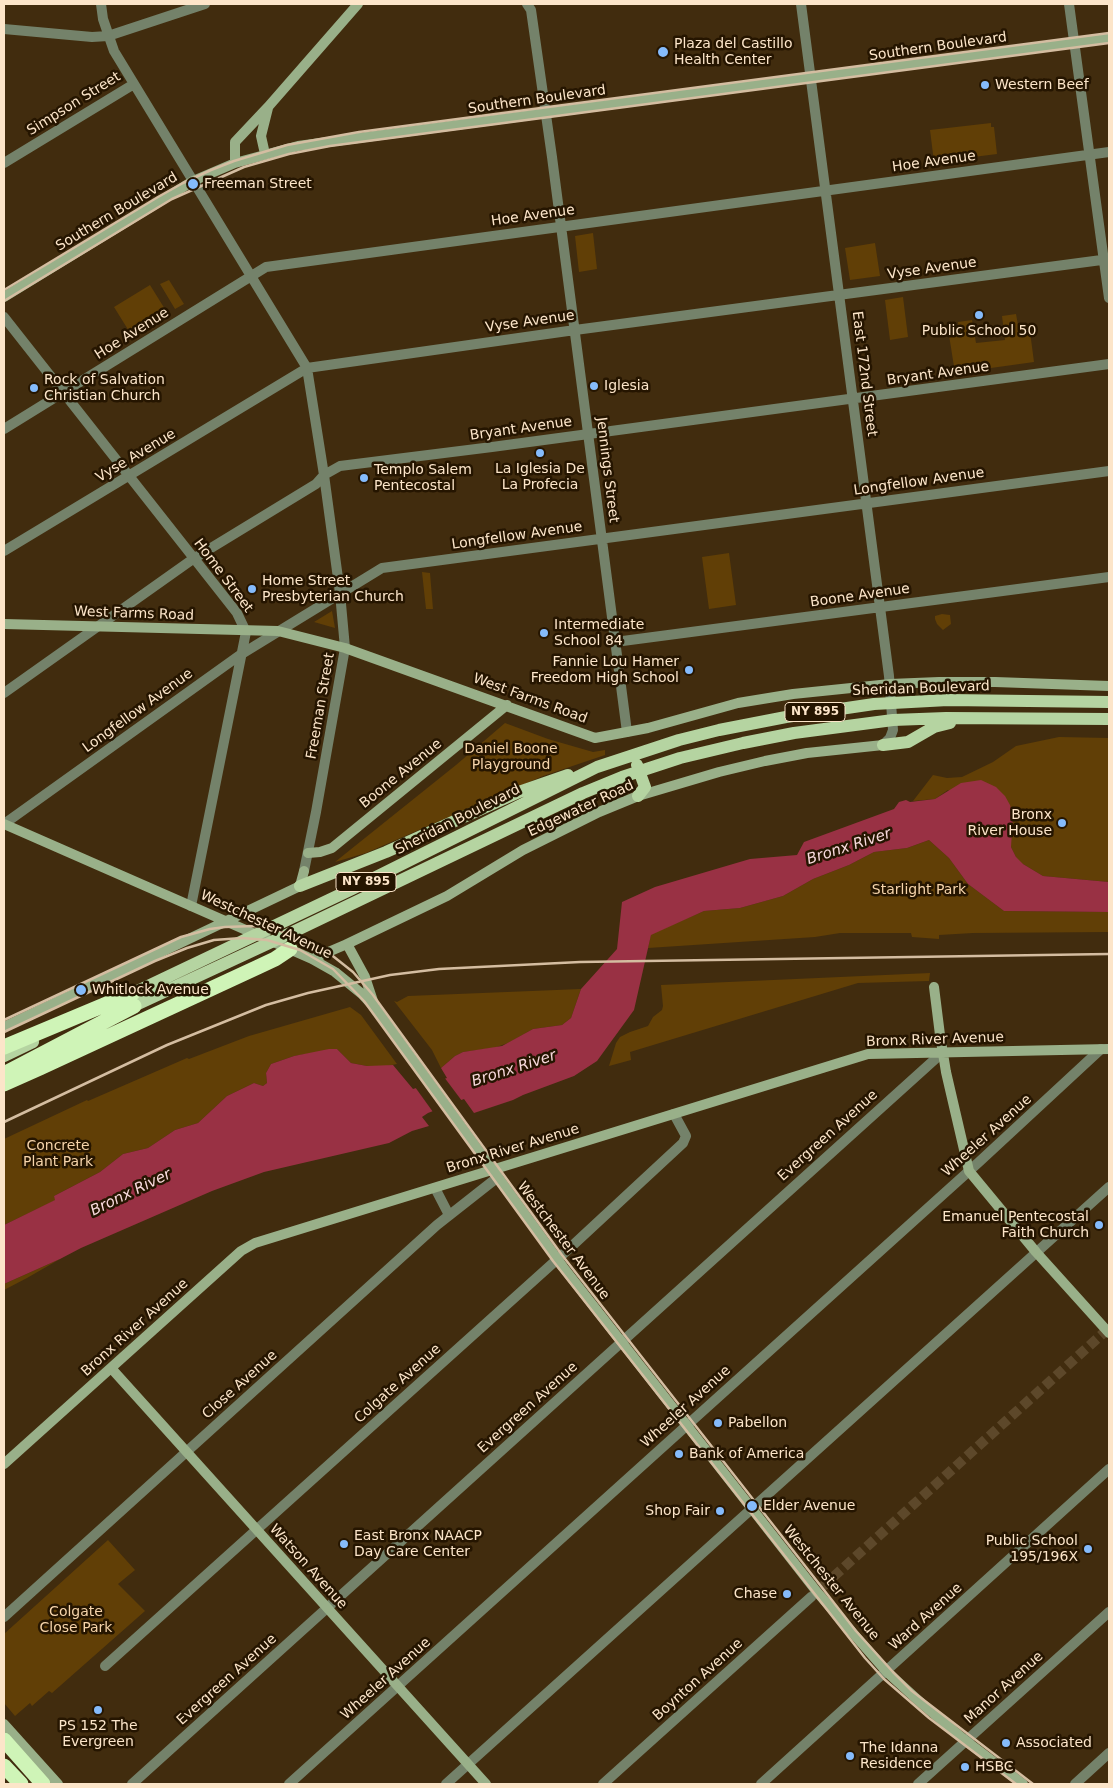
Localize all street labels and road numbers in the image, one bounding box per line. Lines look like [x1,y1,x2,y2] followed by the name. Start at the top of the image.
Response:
[868,29,1008,65] street label: Southern Boulevard
[24,69,124,139] street label: Simpson Street
[467,82,607,118] street label: Southern Boulevard
[891,148,977,176] street label: Hoe Avenue
[53,169,181,255] street label: Southern Boulevard
[490,202,576,230] street label: Hoe Avenue
[886,254,978,284] street label: Vyse Avenue
[92,305,172,363] street label: Hoe Avenue
[484,307,576,337] street label: Vyse Avenue
[848,310,880,438] street label: East 172nd Street
[886,359,990,389] street label: Bryant Avenue
[469,414,573,444] street label: Bryant Avenue
[592,416,622,524] street label: Jennings Street
[93,426,179,486] street label: Vyse Avenue
[853,465,985,499] street label: Longfellow Avenue
[451,519,583,553] street label: Longfellow Avenue
[190,536,256,616] street label: Home Street
[809,581,911,611] street label: Boone Avenue
[74,604,194,624] street label: West Farms Road
[303,651,339,761] street label: Freeman Street
[80,666,196,756] street label: Longfellow Avenue
[471,671,589,727] street label: West Farms Road
[852,678,990,700] street label: Sheridan Boulevard
[785,702,845,722] road number: NY 895
[357,736,445,812] street label: Boone Avenue
[525,777,637,841] street label: Edgewater Road
[393,781,523,859] street label: Sheridan Boulevard
[336,872,396,892] road number: NY 895
[198,887,334,963] street label: Westchester Avenue
[866,1029,1004,1051] street label: Bronx River Avenue
[775,1087,881,1185] street label: Evergreen Avenue
[939,1091,1035,1181] street label: Wheeler Avenue
[445,1121,581,1177] street label: Bronx River Avenue
[513,1179,613,1303] street label: Westchester Avenue
[78,1276,192,1380] street label: Bronx River Avenue
[351,1341,445,1427] street label: Colgate Avenue
[199,1347,281,1423] street label: Close Avenue
[475,1359,581,1457] street label: Evergreen Avenue
[638,1362,734,1452] street label: Wheeler Avenue
[266,1521,350,1613] street label: Watson Avenue
[779,1522,883,1644] street label: Westchester Avenue
[886,1580,966,1654] street label: Ward Avenue
[174,1631,280,1729] street label: Evergreen Avenue
[338,1634,434,1724] street label: Wheeler Avenue
[650,1635,746,1725] street label: Boynton Avenue
[961,1648,1047,1728] street label: Manor Avenue

